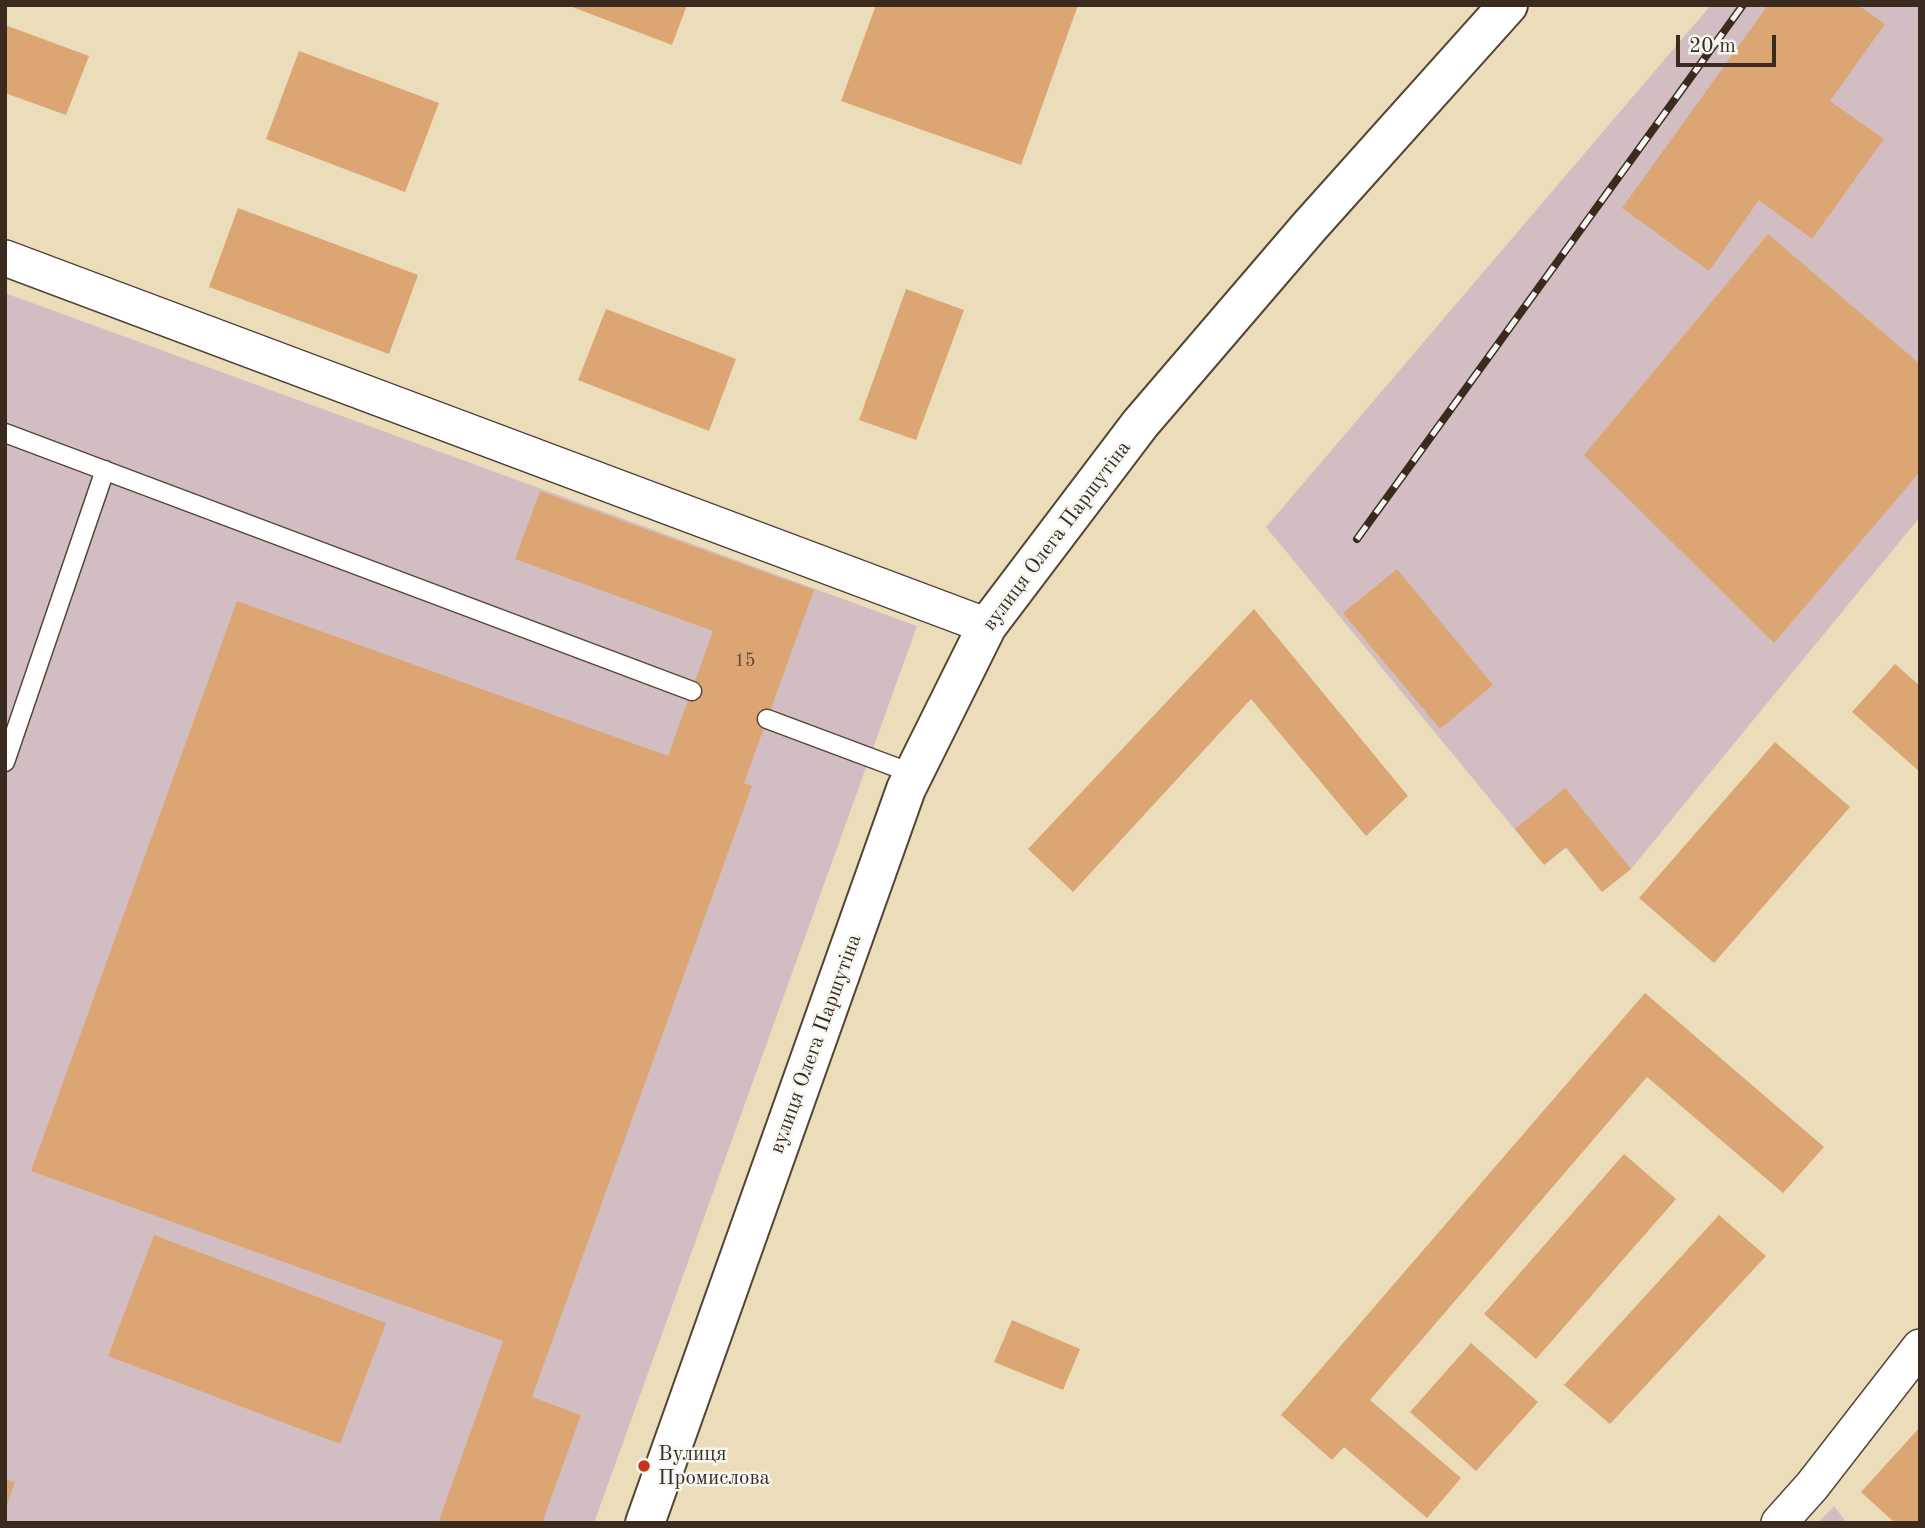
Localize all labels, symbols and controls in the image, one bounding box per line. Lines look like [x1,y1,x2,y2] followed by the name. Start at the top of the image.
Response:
[1680,21,1780,65] scale bar
[1689,36,1736,57] text: 20 m
[977,436,1137,636] street label: вулиця Олега Паршутіна
[735,650,755,672] house number: 15
[765,931,867,1157] street label: вулиця Олега Паршутіна
[658,1441,770,1491] place label: Вулиця Промислова
[636,1458,652,1474] marker: Вулиця Промислова

